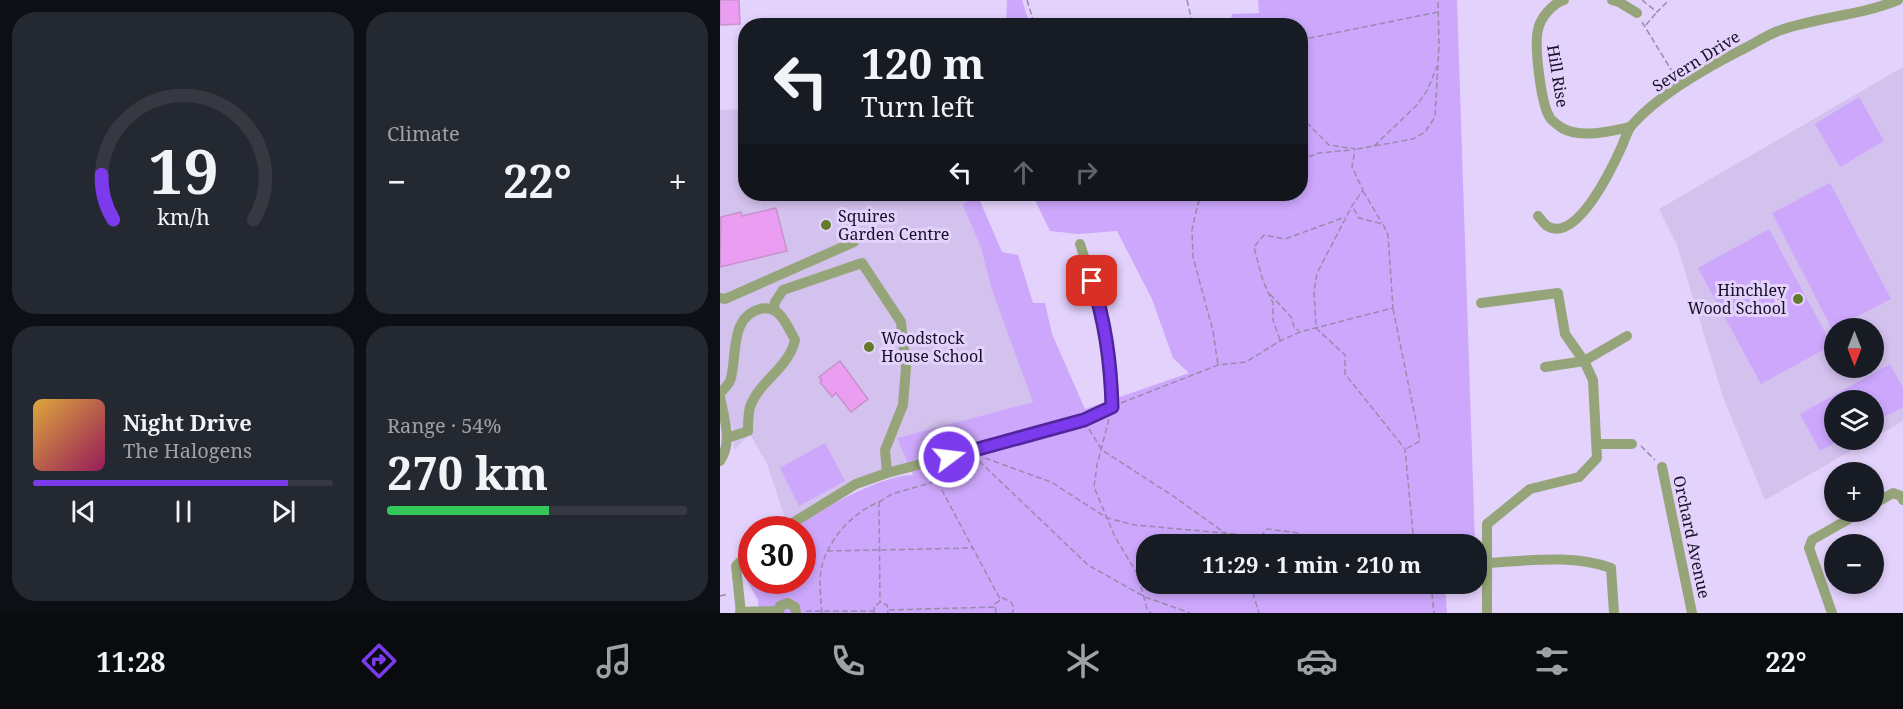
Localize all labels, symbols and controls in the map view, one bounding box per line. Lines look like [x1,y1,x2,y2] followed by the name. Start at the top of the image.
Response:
[1648,25,1744,97] street label: Severn Drive
[861,34,985,91] text: 120 m
[762,42,840,120] icon: left
[1542,43,1574,109] street label: Hill Rise
[861,88,974,125] text: Turn left
[387,120,460,147] text: Climate
[148,127,218,212] text: 19
[503,150,572,211] text: 22°
[944,156,977,189] icon: left
[1007,156,1040,189] icon: ahead
[1070,156,1103,189] icon: right
[387,159,406,204] text: −
[669,159,687,204] text: +
[157,202,210,231] text: km/h
[838,205,949,245] place label: Squires Garden Centre
[819,218,833,232] marker: Squires Garden Centre
[1066,255,1117,306] pin
[1075,264,1108,297] icon: arrive
[1688,279,1787,319] place label: Hinchley Wood School
[1791,292,1805,306] marker: Hinchley Wood School
[1824,318,1884,378] north arrow
[1824,318,1884,594] map controls
[881,327,983,367] place label: Woodstock House School
[862,340,876,354] marker: Woodstock House School
[1824,390,1884,450] button: layers
[123,407,252,437] text: Night Drive
[387,412,501,439] text: Range · 54%
[917,425,981,489] position arrow
[123,437,252,464] text: The Halogens
[387,442,548,503] text: 270 km
[1824,462,1884,522] button: +
[1668,474,1716,600] street label: Orchard Avenue
[67,495,100,528] icon: previous
[167,495,200,528] icon: pause
[267,495,300,528] icon: next
[738,516,816,594] speed limit sign: 30
[1824,534,1884,594] button: −
[1202,549,1421,579] text: 11:29 · 1 min · 210 m
[358,640,400,682] icon: directions
[593,640,635,682] icon: music
[827,640,869,682] icon: phone
[1062,640,1104,682] icon: climate
[1296,640,1338,682] icon: car
[1531,640,1573,682] icon: filters
[96,643,166,680] text: 11:28
[1765,643,1807,680] text: 22°

